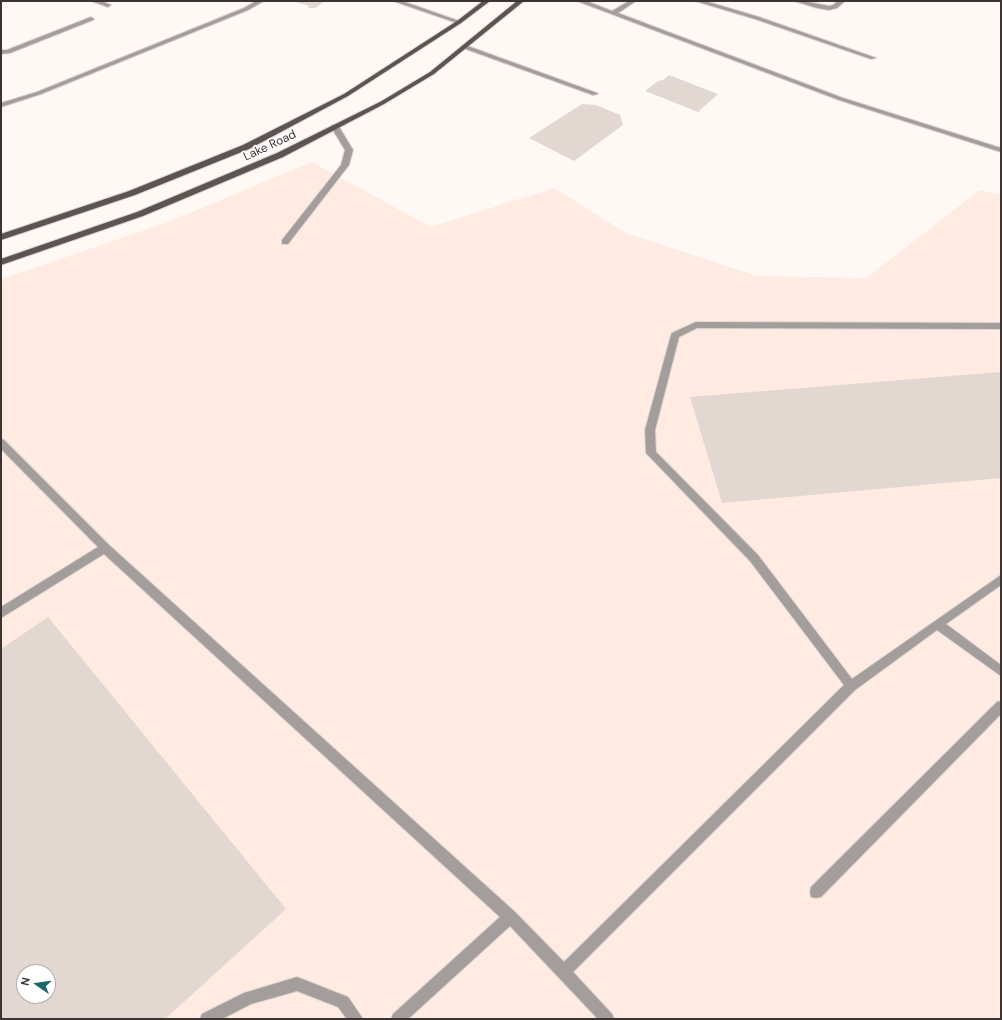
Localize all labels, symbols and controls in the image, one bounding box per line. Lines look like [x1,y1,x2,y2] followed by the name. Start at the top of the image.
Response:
[241,128,299,164] street label: Lake Road
[16,964,56,1004] north arrow
[18,976,33,987] text: N

